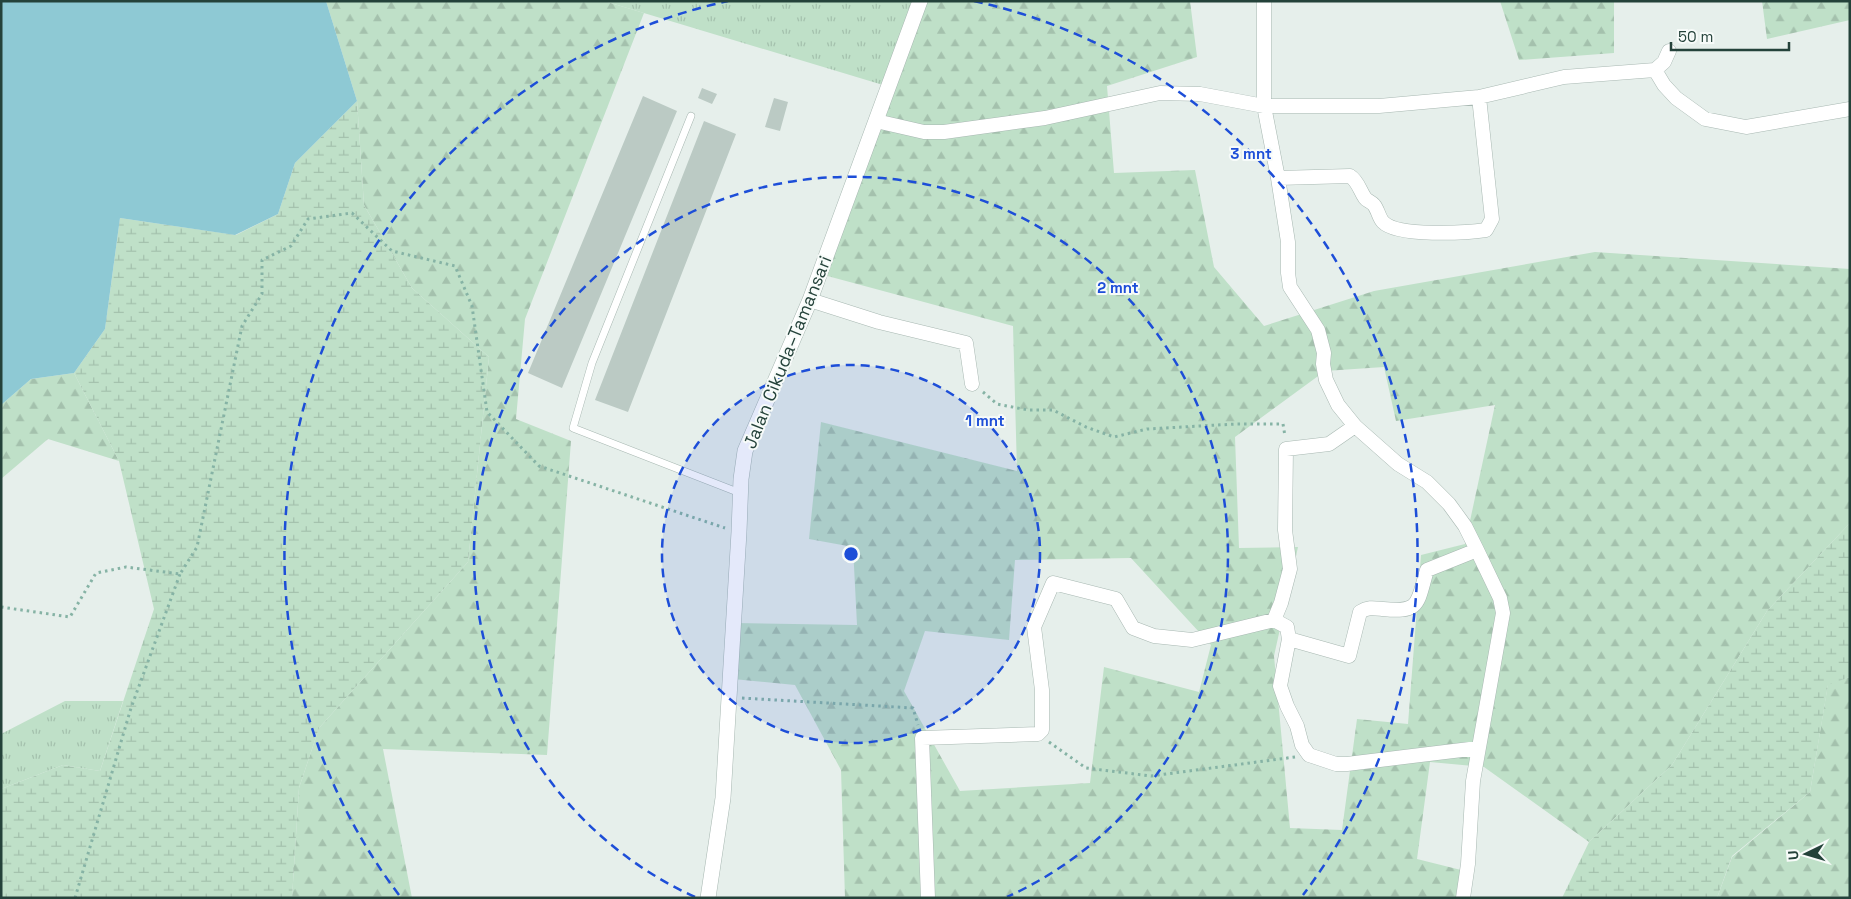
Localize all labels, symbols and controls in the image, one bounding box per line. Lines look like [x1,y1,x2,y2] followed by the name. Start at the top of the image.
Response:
[1671,20,1788,52] scale bar
[1678,27,1713,46] text: 50 m
[1230,144,1272,163] text: 3 mnt
[738,252,836,452] street label: Jalan Cikuda–Tamansari
[1097,278,1139,297] text: 2 mnt
[965,411,1005,430] text: 1 mnt
[842,545,860,563] centre of rings
[1781,829,1831,879] north arrow
[1784,850,1802,861] text: U

